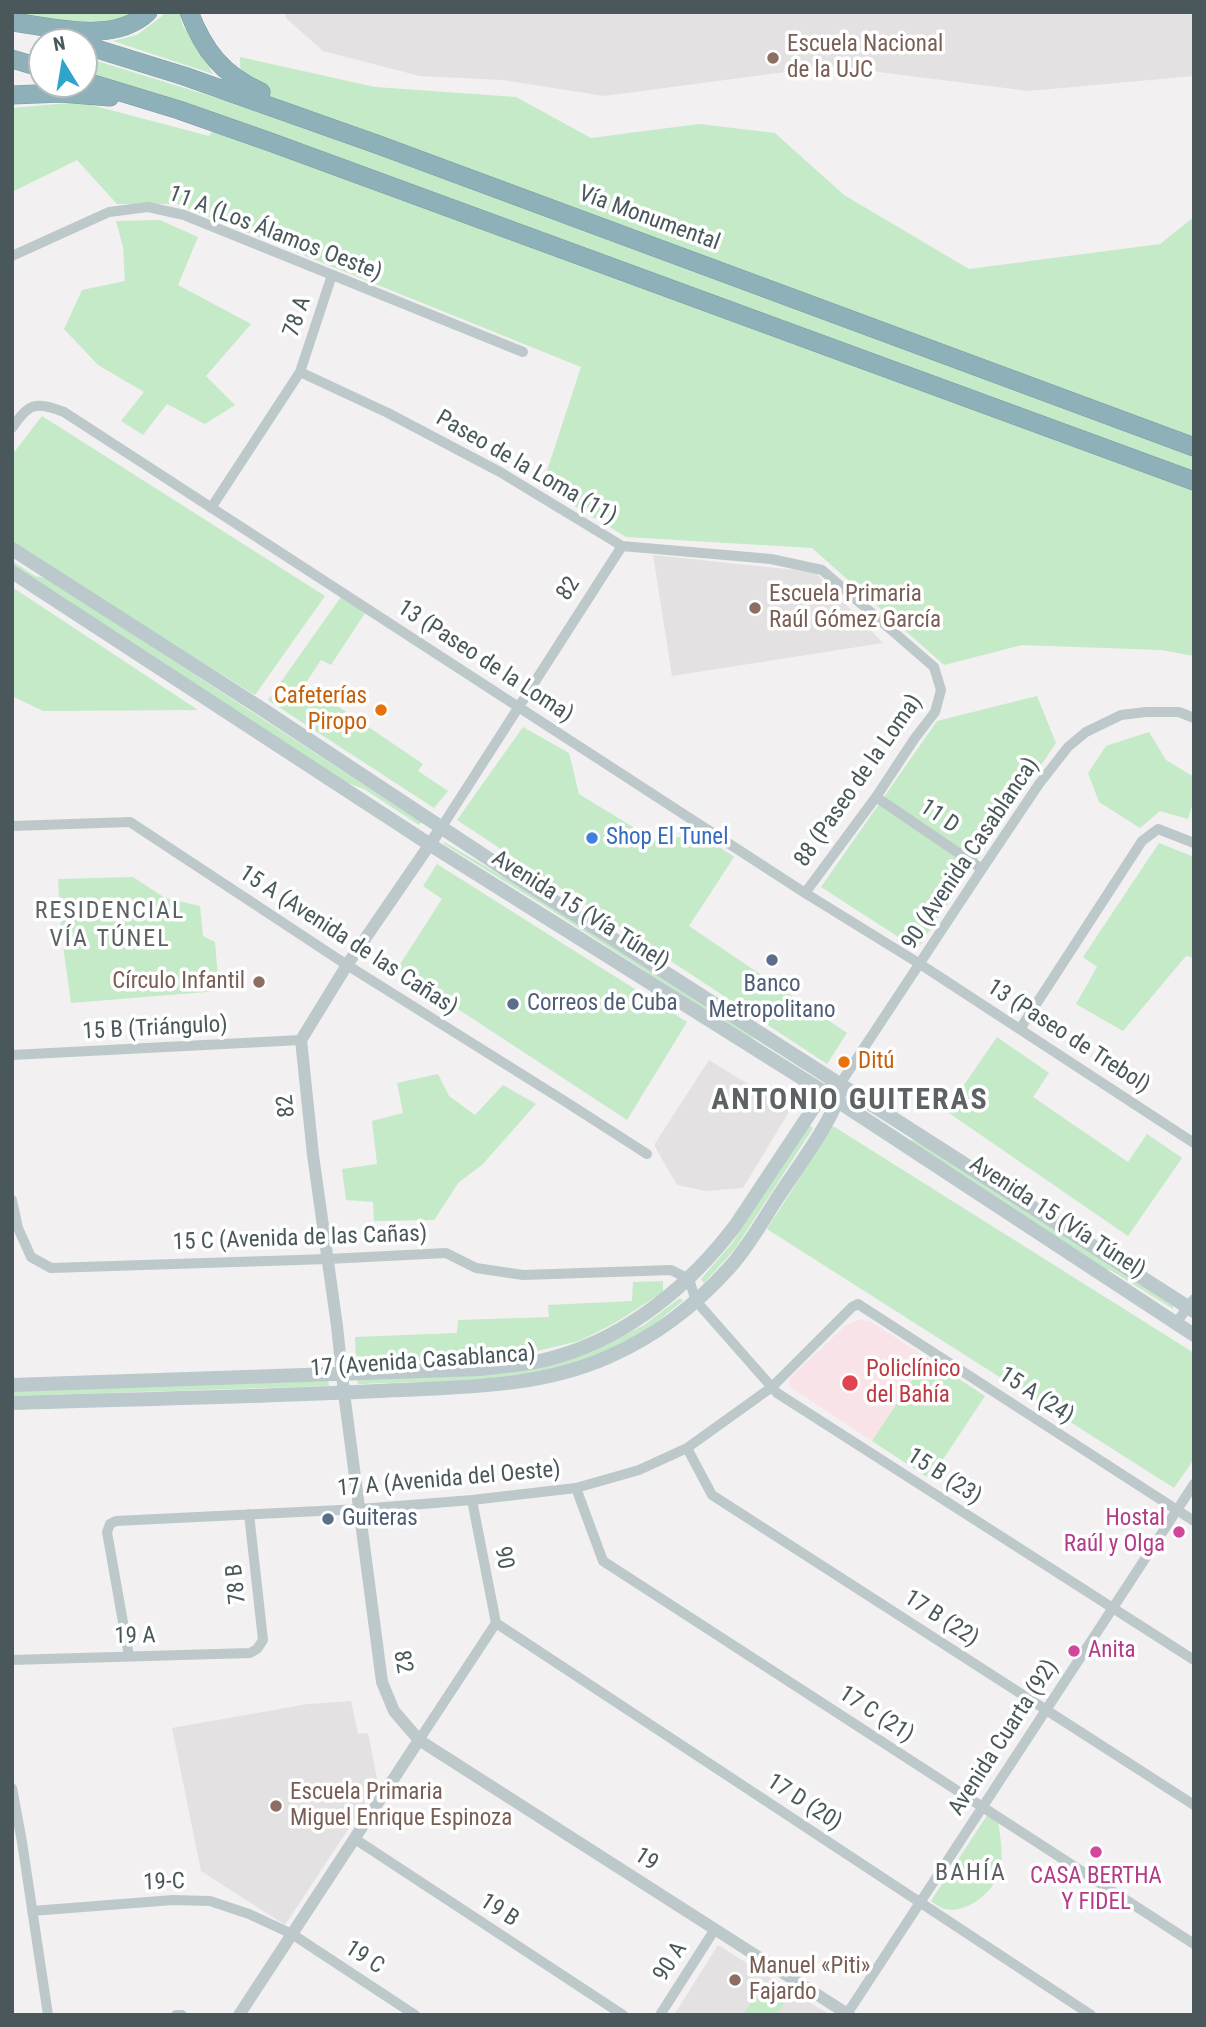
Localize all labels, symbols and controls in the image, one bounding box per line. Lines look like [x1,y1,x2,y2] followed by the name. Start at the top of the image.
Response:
[28,28,98,98] north arrow
[51,31,67,56] text: N
[787,31,943,85] place label: Escuela Nacional de la UJC
[765,50,781,66] marker: Escuela Nacional de la UJC
[164,181,386,287] street label: 11 A (Los Álamos Oeste)
[575,181,723,257] street label: Vía Monumental
[278,293,318,341] street label: 78 A
[431,405,621,531] street label: Paseo de la Loma (11)
[551,572,587,606] street label: 82
[769,581,941,635] place label: Escuela Primaria Raúl Gómez García
[392,595,578,729] street label: 13 (Paseo de la Loma)
[747,600,763,616] marker: Escuela Primaria Raúl Gómez García
[274,683,367,737] place label: Cafeterías Piropo
[789,689,929,873] street label: 88 (Paseo de la Loma)
[373,702,389,718] marker: Cafeterías Piropo
[896,753,1046,955] street label: 90 (Avenida Casablanca)
[914,794,964,840] street label: 11 D
[606,824,728,852] place label: Shop El Tunel
[584,830,600,846] marker: Shop El Tunel
[486,845,674,977] street label: Avenida 15 (Vía Túnel)
[234,860,462,1022] street label: 15 A (Avenida de las Cañas)
[36,898,184,954] district label: RESIDENCIAL VÍA TÚNEL
[764,952,780,968] marker: Banco Metropolitano
[112,968,245,996] place label: Círculo Infantil
[708,971,836,1025] place label: Banco Metropolitano
[251,974,267,990] marker: Círculo Infantil
[981,974,1155,1100] street label: 13 (Paseo de Trebol)
[527,990,677,1018] place label: Correos de Cuba
[505,996,521,1012] marker: Correos de Cuba
[82,1011,228,1047] street label: 15 B (Triángulo)
[858,1048,894,1076] place label: Ditú
[836,1054,852,1070] marker: Ditú
[713,1083,987,1119] district label: ANTONIO GUITERAS
[272,1093,302,1119] street label: 82
[964,1151,1150,1285] street label: Avenida 15 (Vía Túnel)
[172,1221,428,1257] street label: 15 C (Avenida de las Cañas)
[309,1340,537,1384] street label: 17 (Avenida Casablanca)
[866,1356,961,1410] place label: Policlínico del Bahía
[993,1362,1079,1430] street label: 15 A (24)
[840,1373,860,1393] marker: Policlínico del Bahía
[902,1443,986,1511] street label: 15 B (23)
[336,1456,562,1504] street label: 17 A (Avenida del Oeste)
[342,1505,418,1533] place label: Guiteras
[1064,1505,1165,1559] place label: Hostal Raúl y Olga
[320,1511,336,1527] marker: Guiteras
[1171,1524,1187,1540] marker: Hostal Raúl y Olga
[487,1544,519,1572] street label: 90
[221,1562,253,1606] street label: 78 B
[899,1585,983,1653] street label: 17 B (22)
[114,1623,156,1651] street label: 19 A
[1088,1637,1136,1665] place label: Anita
[1066,1643,1082,1659] marker: Anita
[386,1648,418,1676] street label: 82
[943,1655,1065,1821] street label: Avenida Cuarta (92)
[833,1681,919,1749] street label: 17 C (21)
[761,1769,847,1837] street label: 17 D (20)
[290,1779,512,1833] place label: Escuela Primaria Miguel Enrique Espinoza
[268,1798,284,1814] marker: Escuela Primaria Miguel Enrique Espinoza
[629,1842,663,1878] street label: 19
[1088,1844,1104,1860] marker: CASA BERTHA Y FIDEL
[936,1860,1006,1888] district label: BAHÍA
[1030,1863,1162,1917] place label: CASA BERTHA Y FIDEL
[143,1868,185,1898] street label: 19-C
[474,1888,524,1934] street label: 19 B
[339,1935,389,1981] street label: 19 C
[648,1937,694,1987] street label: 90 A
[749,1953,870,2007] place label: Manuel «Piti» Fajardo
[727,1972,743,1988] marker: Manuel «Piti» Fajardo

